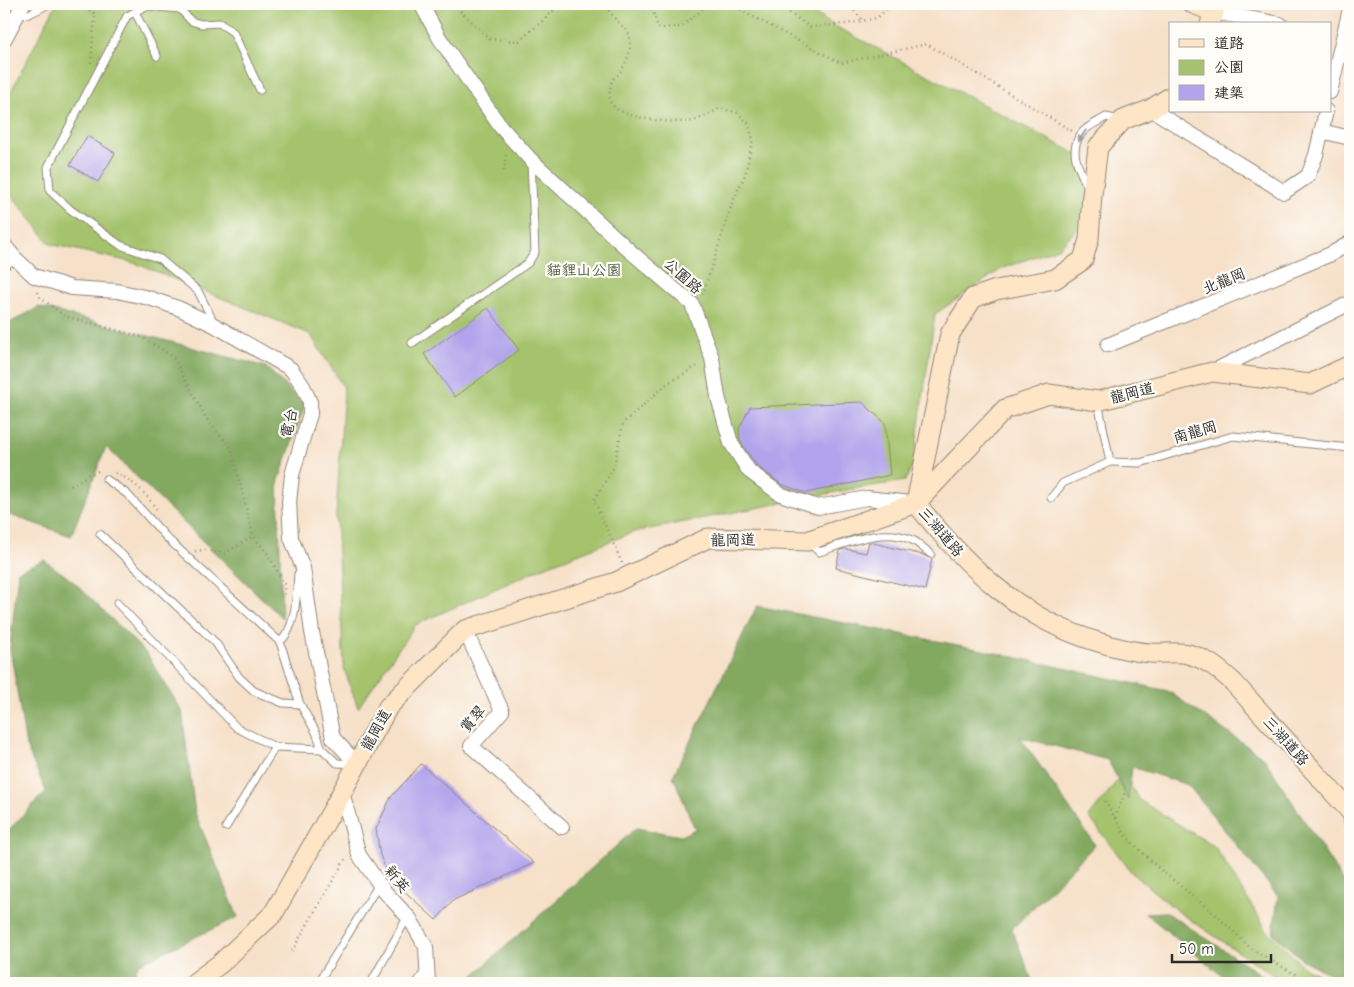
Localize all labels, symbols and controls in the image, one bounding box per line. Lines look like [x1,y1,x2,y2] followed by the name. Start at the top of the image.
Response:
[1169,22,1332,112] legend
[1214,34,1244,52] text: 道路
[1214,58,1244,76] text: 公園
[1214,84,1244,102] text: 建築
[1077,129,1086,142] one-way arrow
[660,254,706,298] street label: 公園路
[546,261,622,279] park label: 貓貍山公園
[1200,264,1248,298] street label: 北龍岡
[1108,379,1156,407] street label: 龍岡道
[277,406,301,440] street label: 電台
[1171,417,1219,447] street label: 南龍岡
[915,503,967,561] street label: 三湖道路
[710,531,756,549] street label: 龍岡道
[456,702,490,736] street label: 賞翠
[357,706,395,754] street label: 龍岡道
[1259,713,1313,769] street label: 三湖道路
[381,862,413,896] street label: 新英
[1172,932,1270,964] scale bar
[1179,940,1214,958] text: 50 m

